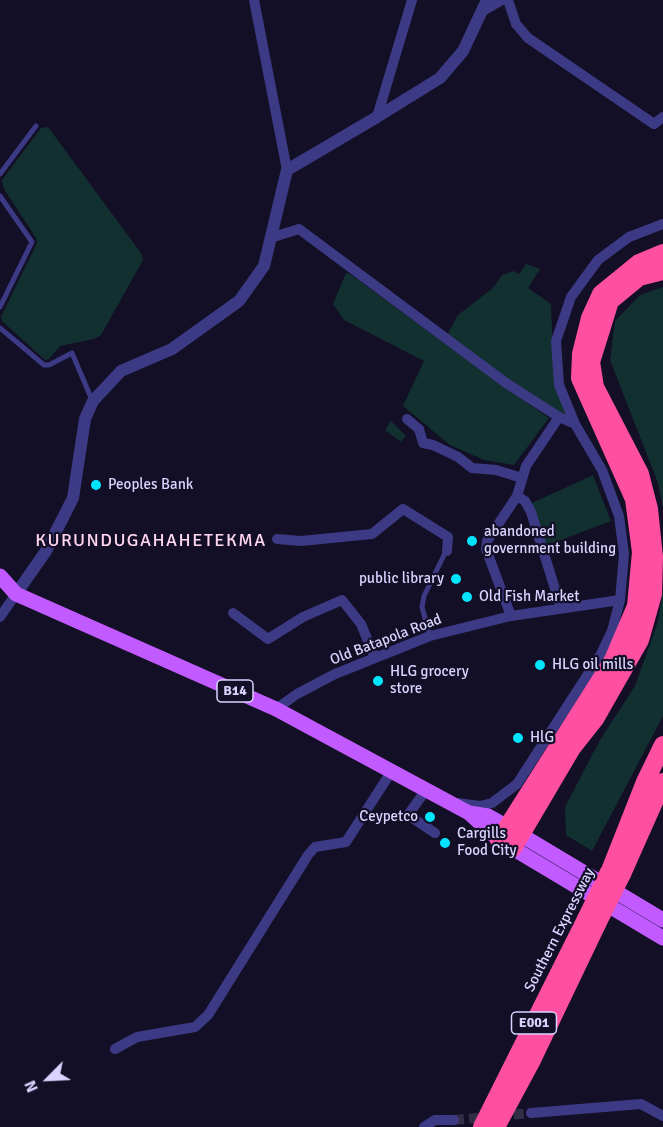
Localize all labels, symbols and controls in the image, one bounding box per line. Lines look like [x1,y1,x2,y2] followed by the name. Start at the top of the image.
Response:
[108,476,193,494] place label: Peoples Bank
[89,478,103,492] marker: Peoples Bank
[484,523,616,558] place label: abandoned government building
[35,530,267,552] district label: KURUNDUGAHAHETEKMA
[465,534,479,548] marker: abandoned government building
[359,570,444,588] place label: public library
[449,572,463,586] marker: public library
[479,588,580,606] place label: Old Fish Market
[460,590,474,604] marker: Old Fish Market
[328,610,444,670] street label: Old Batapola Road
[552,656,633,674] place label: HLG oil mills
[533,658,547,672] marker: HLG oil mills
[390,663,469,698] place label: HLG grocery store
[371,674,385,688] marker: HLG grocery store
[217,680,253,702] road number: B14
[530,729,554,747] place label: HlG
[511,731,525,745] marker: HlG
[359,808,418,826] place label: Ceypetco
[423,810,437,824] marker: Ceypetco
[457,825,517,860] place label: Cargills Food City
[438,836,452,850] marker: Cargills Food City
[521,865,599,995] street label: Southern Expressway
[512,1012,556,1034] road number: E001
[18,1049,78,1109] north arrow
[20,1077,43,1095] text: N

